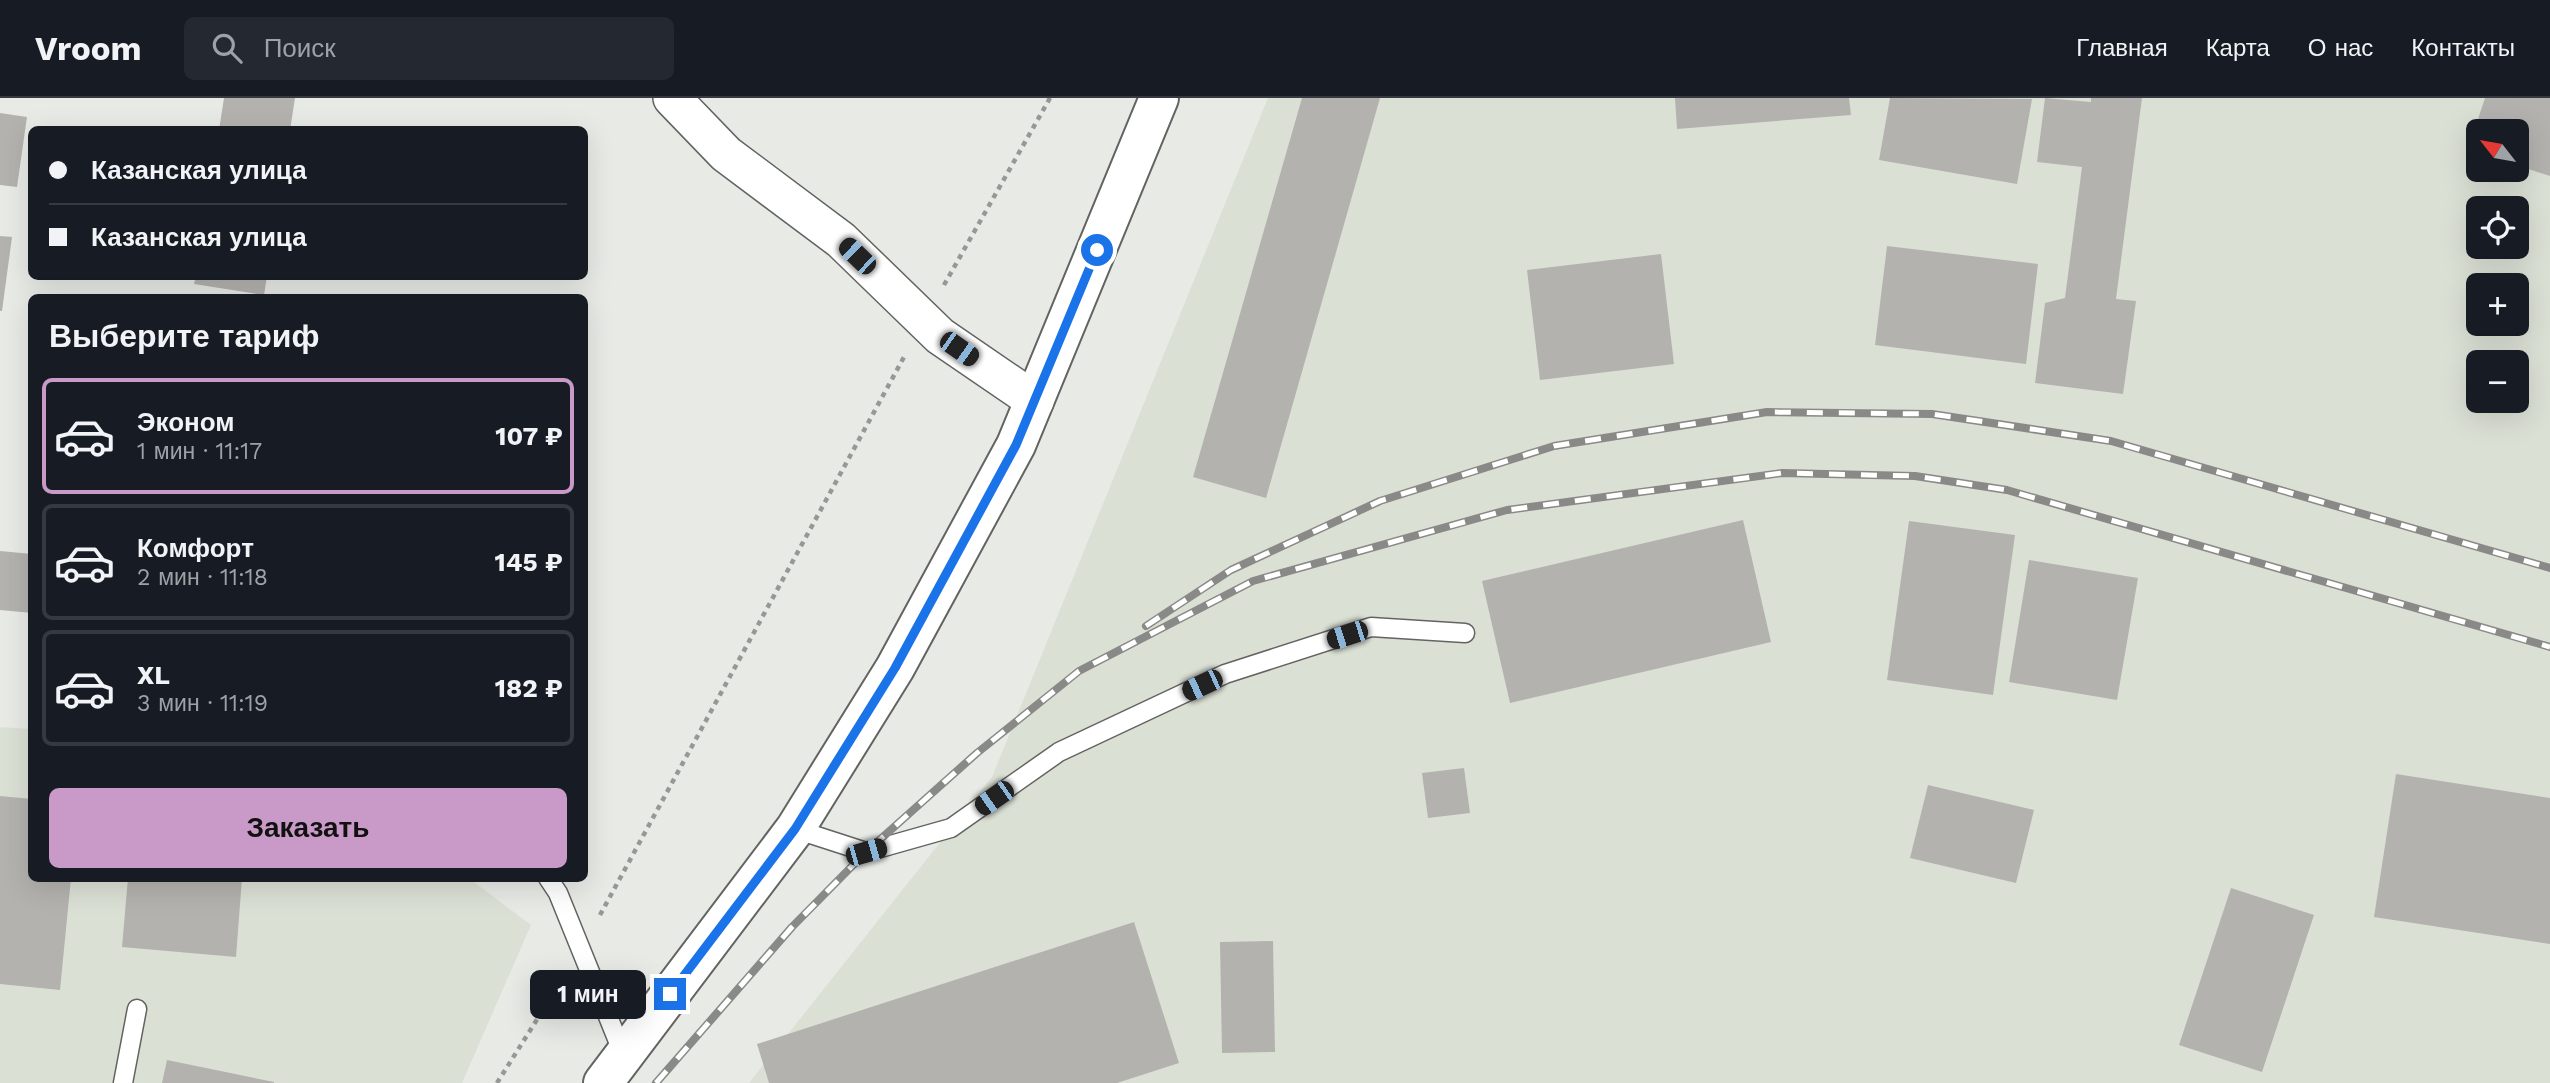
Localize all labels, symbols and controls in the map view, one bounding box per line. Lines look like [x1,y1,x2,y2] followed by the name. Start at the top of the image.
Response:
[184,17,674,80] search box
[35,29,142,68] text: Vroom
[208,29,246,67] icon: search
[264,33,336,63] text: Поиск
[2076,34,2168,62] text: Главная
[2206,34,2270,62] text: Карта
[2308,34,2373,62] text: О нас
[2411,34,2515,62] text: Контакты
[2466,119,2529,182] north arrow
[2466,119,2529,413] map controls
[91,155,307,185] text: Казанская улица
[2466,196,2529,259] button: locate
[91,222,307,252] text: Казанская улица
[835,234,880,278] car
[1081,234,1113,266] route start
[2466,273,2529,336] button: +
[49,317,320,355] text: Выберите тариф
[936,328,983,370] car
[2466,350,2529,413] button: −
[53,405,116,468] icon: car
[137,407,235,437] text: Эконом
[495,421,563,451] text: 107 ₽
[137,438,262,465] text: 1 мин · 11:17
[53,531,116,594] icon: car
[137,533,254,563] text: Комфорт
[495,547,563,577] text: 145 ₽
[137,564,268,591] text: 2 мин · 11:18
[1324,619,1371,651] car
[53,657,116,720] icon: car
[137,660,170,690] text: XL
[1179,667,1226,703] car
[495,673,563,703] text: 182 ₽
[137,690,268,717] text: 3 мин · 11:19
[971,777,1018,819] car
[49,788,567,868] button: Заказать
[843,836,890,868] car
[530,970,646,1018] callout: 1 мин
[654,978,686,1010] route end
[557,981,619,1008] text: 1 мин

